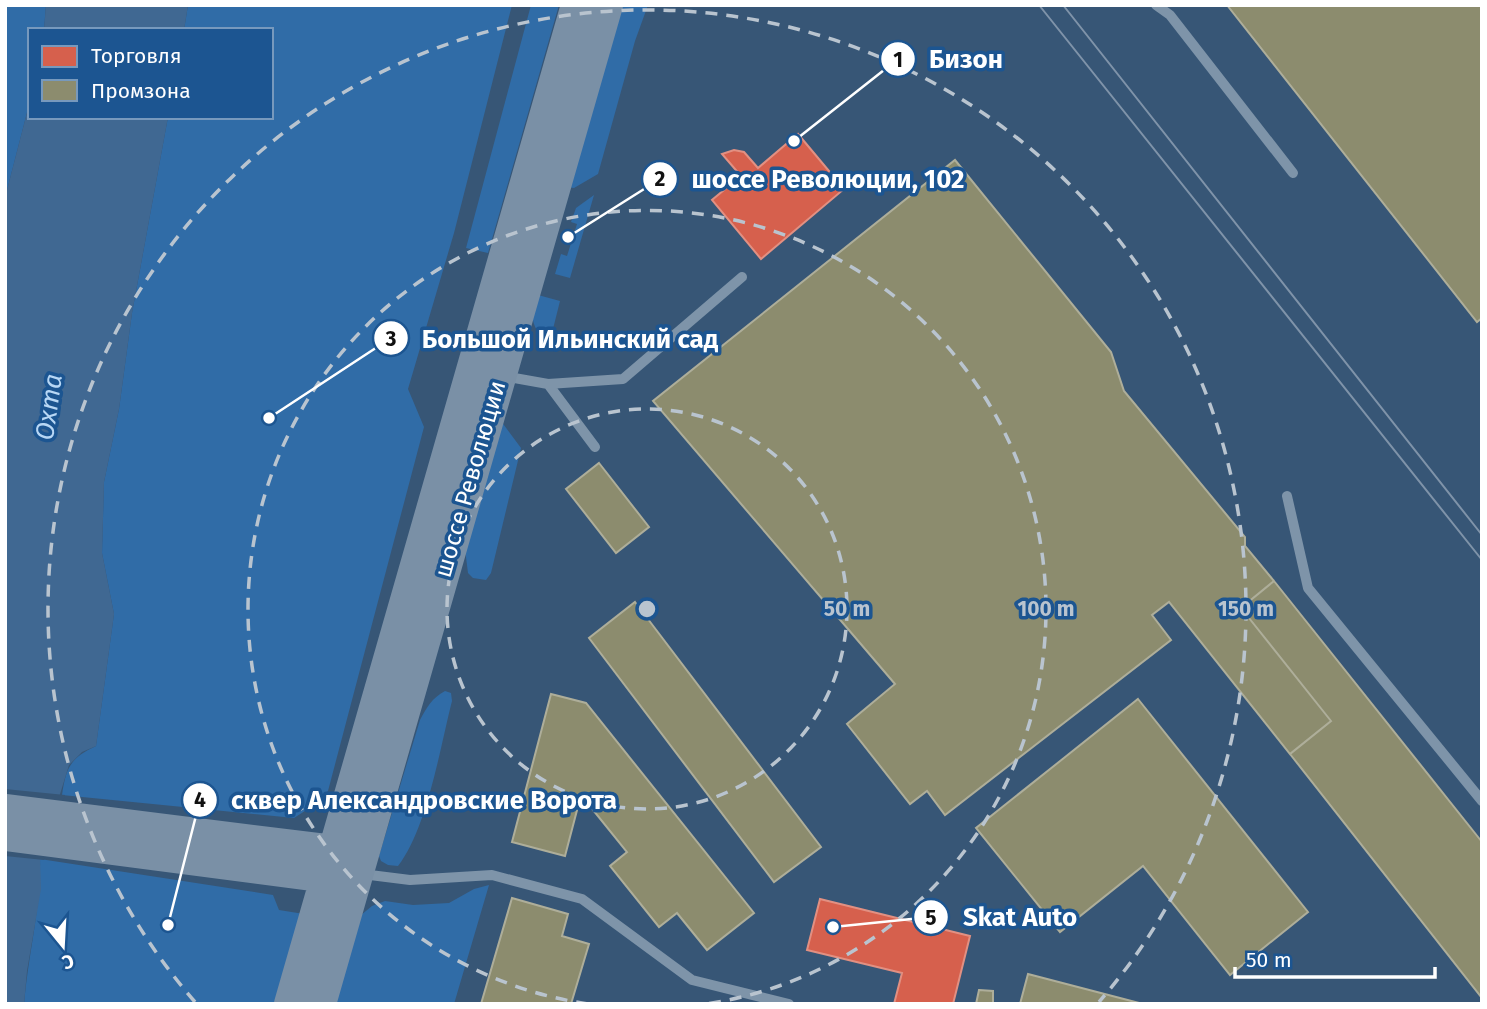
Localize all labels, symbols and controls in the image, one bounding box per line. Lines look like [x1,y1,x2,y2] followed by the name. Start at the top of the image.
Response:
[28,28,273,119] legend
[880,36,1017,83] callout: Бизон
[91,43,182,69] text: Торговля
[929,44,1003,75] text: Бизон
[893,47,903,73] text: 1
[91,78,191,104] text: Промзона
[643,155,979,202] callout: шоссе Революции, 102
[691,164,965,195] text: шоссе Революции, 102
[655,166,666,192] text: 2
[373,315,733,362] callout: Большой Ильинский сад
[422,324,719,355] text: Большой Ильинский сад
[385,326,397,352] text: 3
[29,372,69,442] water label: Охта
[428,377,512,581] street label: шоссе Революции
[824,596,870,622] text: 50 m
[1017,596,1075,622] text: 100 m
[1218,596,1274,622] text: 150 m
[635,597,659,621] centre of rings
[182,776,631,823] callout: сквер Александровские Ворота
[231,785,617,816] text: сквер Александровские Ворота
[194,787,206,813] text: 4
[914,894,1091,941] callout: Skat Auto
[963,902,1077,933] text: Skat Auto
[925,905,937,931] text: 5
[28,911,98,981] north arrow
[1235,936,1434,980] scale bar
[1246,947,1292,973] text: 50 m
[59,949,77,974] text: С

